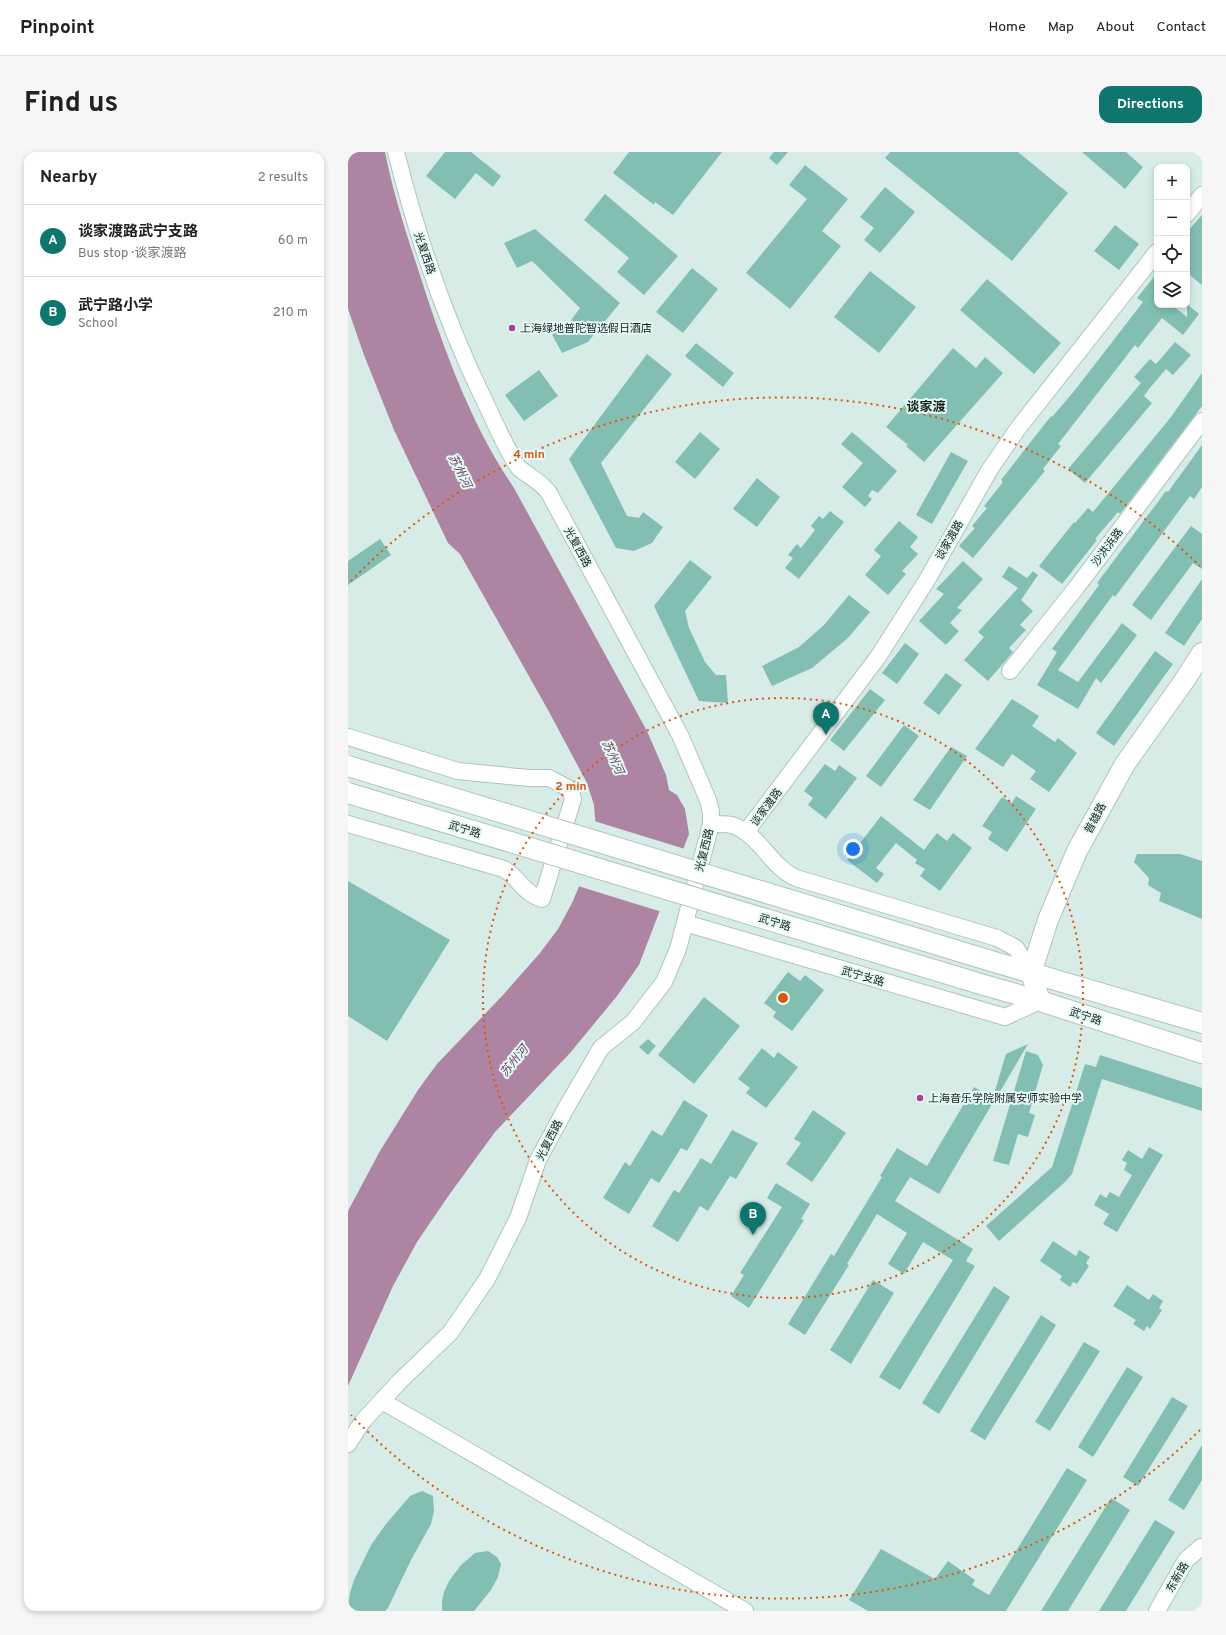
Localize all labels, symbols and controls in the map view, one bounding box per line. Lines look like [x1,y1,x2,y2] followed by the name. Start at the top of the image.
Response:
[20,16,95,40] text: Pinpoint
[989,19,1026,36] text: Home
[1048,19,1074,36] text: Map
[1096,19,1135,36] text: About
[1157,19,1206,36] text: Contact
[24,86,118,122] text: Find us
[1099,86,1202,123] button: Directions
[1154,164,1190,308] map controls
[1154,164,1190,200] button: +
[40,167,97,189] text: Nearby
[258,170,308,186] text: 2 results
[1154,200,1190,236] button: −
[78,223,198,242] text: 谈家渡路武宁支路
[410,230,438,276] street label: 光复西路
[48,233,58,249] text: A
[278,233,308,249] text: 60 m
[1154,236,1190,272] button: locate
[78,246,186,262] text: Bus stop · 谈家渡路
[1154,272,1190,308] button: layers
[78,297,153,316] text: 武宁路小学
[49,305,57,321] text: B
[273,305,308,321] text: 210 m
[78,316,118,332] text: School
[520,322,652,336] place label: 上海绿地普陀智选假日酒店
[507,323,517,333] marker: 上海绿地普陀智选假日酒店
[906,399,946,416] district label: 谈家渡
[513,447,545,463] text: 4 min
[444,452,475,493] water label: 苏州河
[933,518,967,563] street label: 谈家渡路
[560,525,594,570] street label: 光复西路
[1089,526,1127,569] street label: 沙洪浜路
[813,702,839,735] pin: A
[597,738,628,779] water label: 苏州河
[555,779,587,795] text: 2 min
[748,786,786,829] street label: 谈家渡路
[1082,801,1110,836] street label: 普雄路
[447,818,483,841] street label: 武宁路
[693,827,717,873] street label: 光复西路
[843,839,863,859] your location
[757,911,793,934] street label: 武宁路
[840,964,886,990] street label: 武宁支路
[776,991,790,1005] centre of rings
[1068,1005,1104,1029] street label: 武宁路
[497,1041,534,1081] water label: 苏州河
[928,1092,1082,1106] place label: 上海音乐学院附属安师实验中学
[915,1093,925,1103] marker: 上海音乐学院附属安师实验中学
[534,1118,566,1163] street label: 光复西路
[740,1202,766,1235] pin: B
[1163,1560,1192,1595] street label: 东新路

